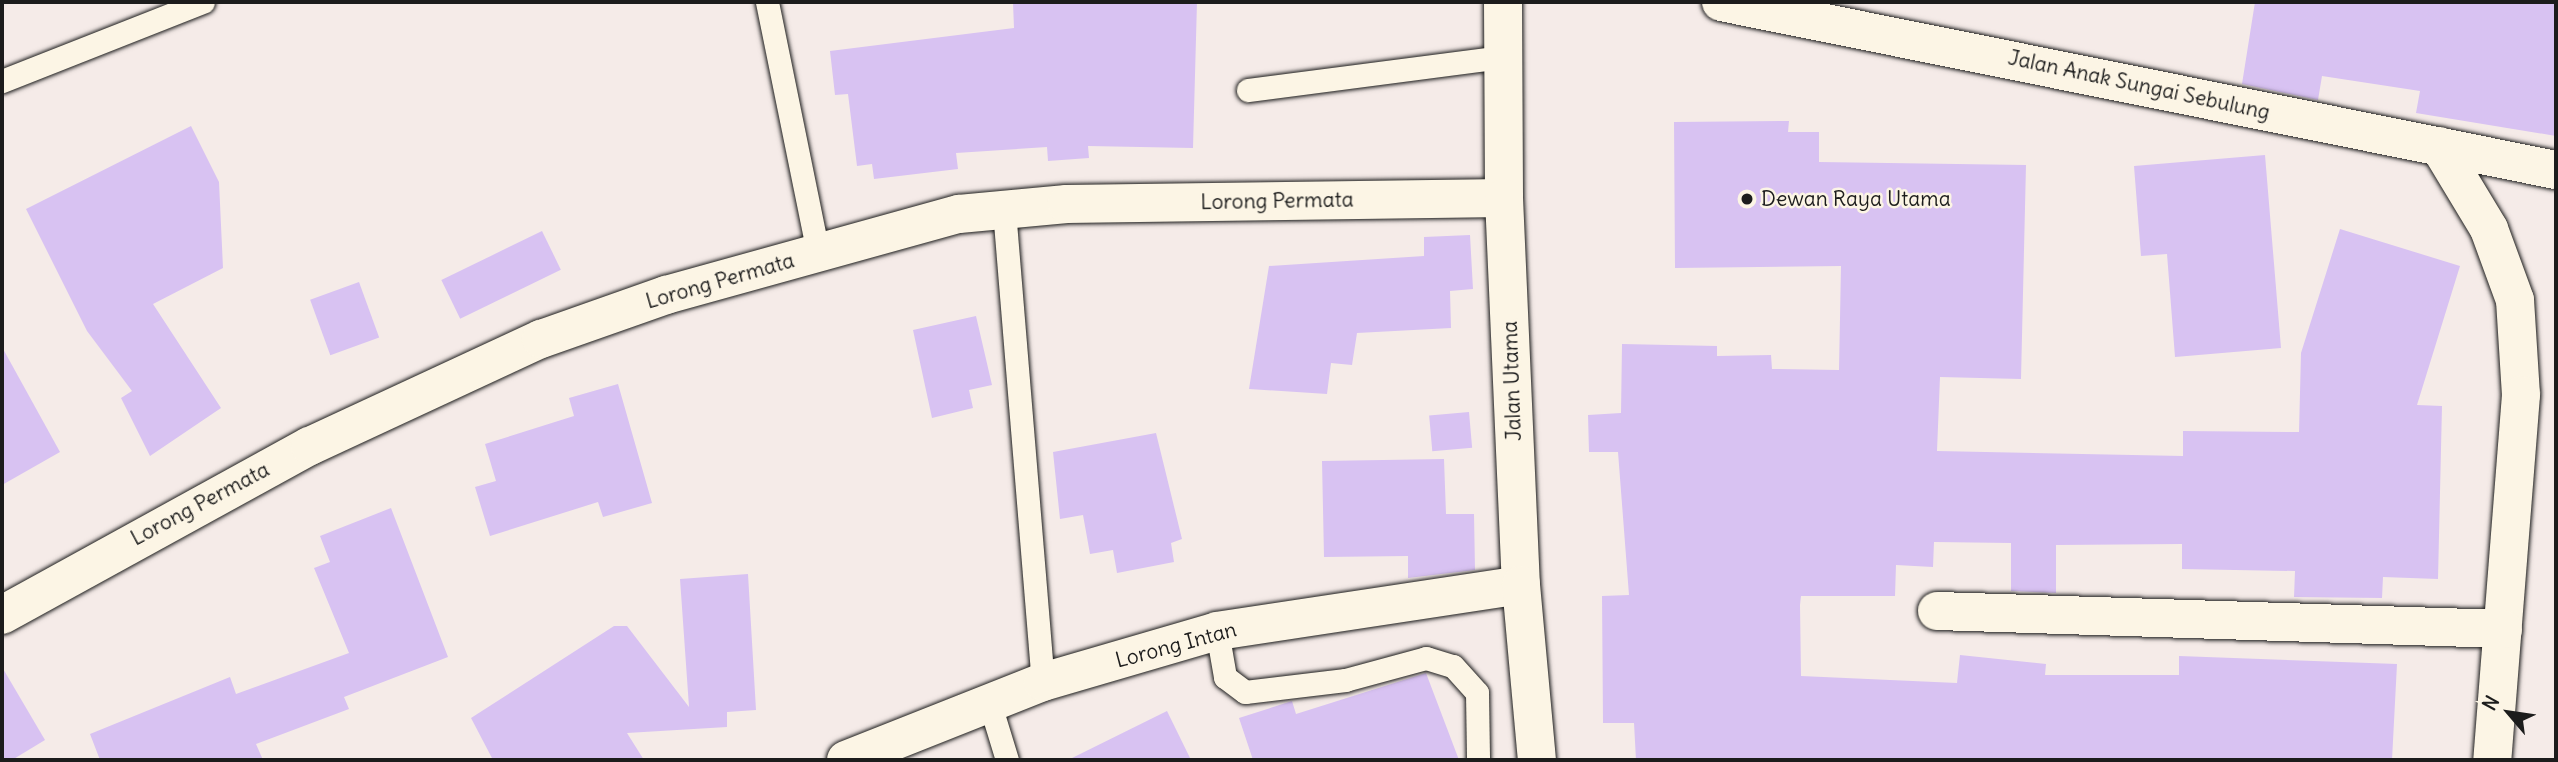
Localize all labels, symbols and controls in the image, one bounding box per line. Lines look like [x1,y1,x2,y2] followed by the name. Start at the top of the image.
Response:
[2006,45,2272,125] street label: Jalan Anak Sungai Sebulung
[1761,186,1951,212] place label: Dewan Raya Utama
[1200,187,1354,215] street label: Lorong Permata
[1739,191,1755,207] marker: Dewan Raya Utama
[643,248,797,314] street label: Lorong Permata
[1497,320,1527,442] street label: Jalan Utama
[126,457,274,551] street label: Lorong Permata
[1113,617,1239,673] street label: Lorong Intan
[2474,678,2544,748] north arrow
[2477,691,2504,714] text: N

